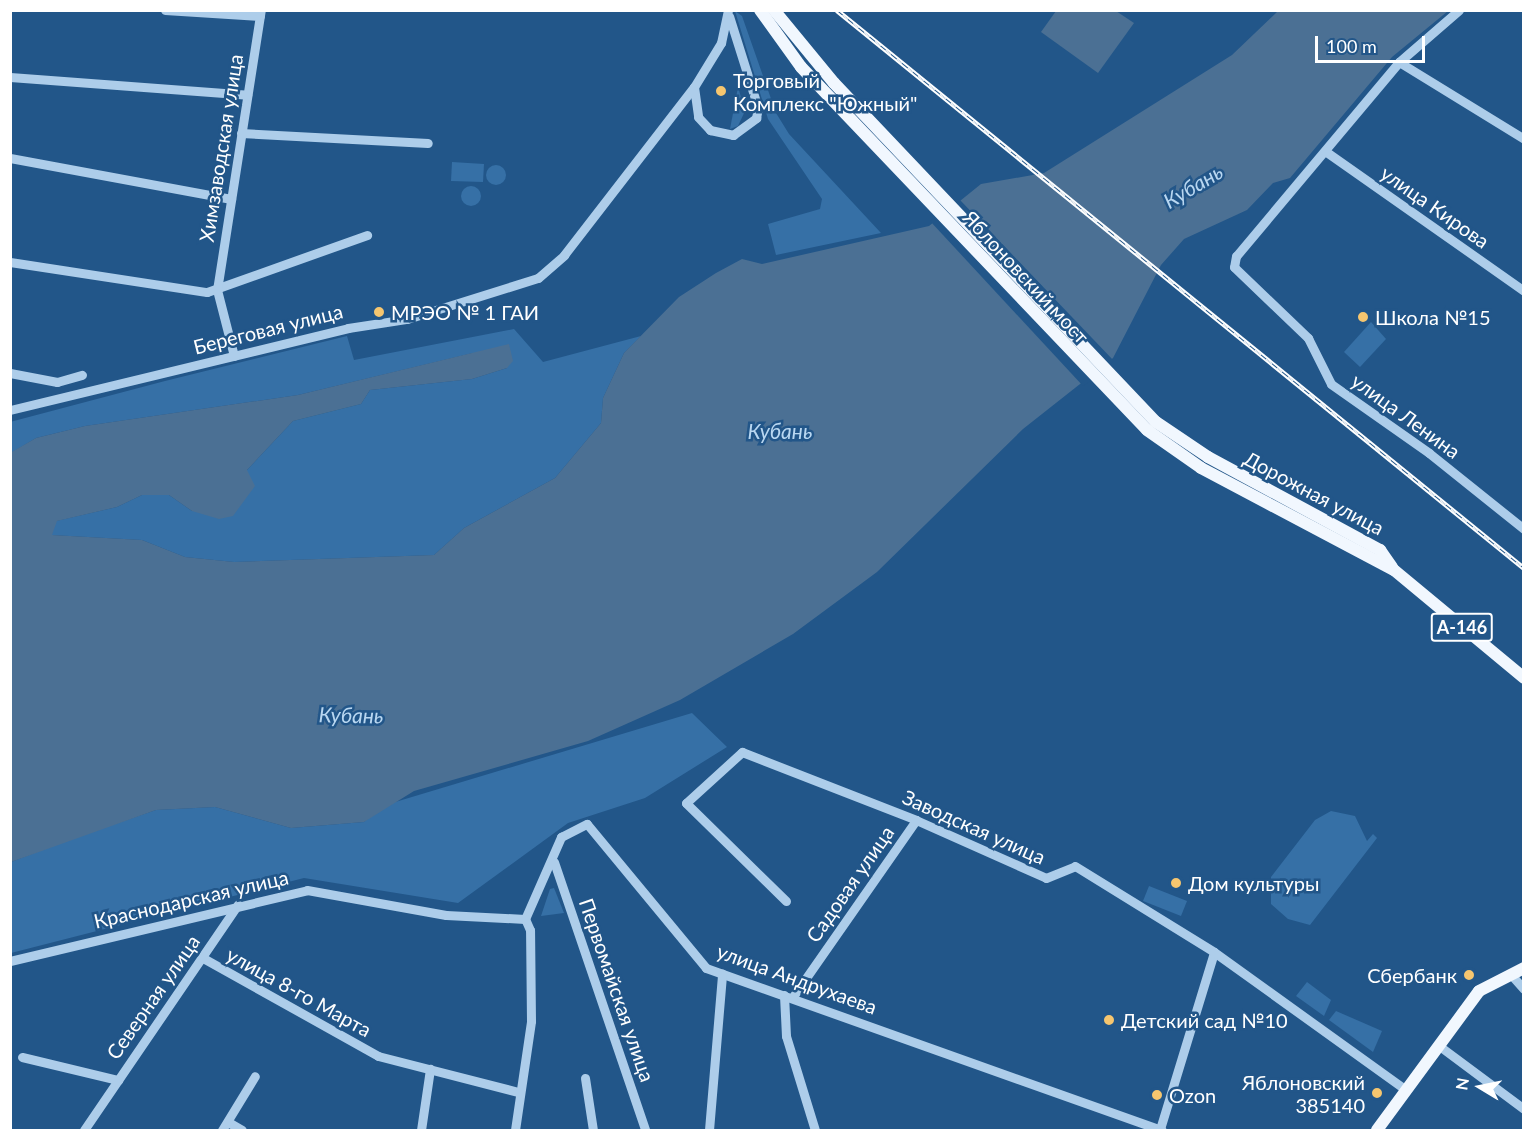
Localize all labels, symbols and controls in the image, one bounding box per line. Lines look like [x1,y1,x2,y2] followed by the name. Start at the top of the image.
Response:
[1318,24,1428,62] scale bar
[1326,35,1377,57] text: 100 m
[194,52,248,244] street label: Химзаводская улица
[733,68,918,115] place label: Торговый Комплекс "Южный"
[714,84,728,98] marker: Торговый Комплекс "Южный"
[1159,158,1227,214] water label: Кубань
[1376,161,1494,253] street label: улица Кирова
[958,205,1094,349] street label: Яблоновский мост
[191,299,345,359] street label: Береговая улица
[391,300,539,324] place label: МРЭО № 1 ГАИ
[372,305,386,319] marker: МРЭО № 1 ГАИ
[1375,305,1490,329] place label: Школа №15
[1356,310,1370,324] marker: Школа №15
[1347,369,1465,463] street label: улица Ленина
[748,418,812,444] water label: Кубань
[1240,446,1388,540] street label: Дорожная улица
[1430,612,1494,642] road number: А-146
[318,702,384,728] water label: Кубань
[899,785,1049,869] street label: Заводская улица
[801,821,899,947] street label: Садовая улица
[91,865,291,933] street label: Краснодарская улица
[1188,871,1319,895] place label: Дом культуры
[1169,876,1183,890] marker: Дом культуры
[574,895,660,1085] street label: Первомайская улица
[101,930,205,1064] street label: Северная улица
[714,939,880,1019] street label: улица Андрухаева
[222,942,376,1042] street label: улица 8-го Марта
[1367,963,1457,987] place label: Сбербанк
[1462,968,1476,982] marker: Сбербанк
[1121,1008,1288,1032] place label: Детский сад №10
[1102,1013,1116,1027] marker: Детский сад №10
[1450,1057,1510,1117] north arrow
[1242,1070,1365,1117] place label: Яблоновский 385140
[1451,1076,1472,1092] text: N
[1169,1083,1216,1107] place label: Ozon
[1370,1086,1384,1100] marker: Яблоновский 385140
[1150,1088,1164,1102] marker: Ozon

